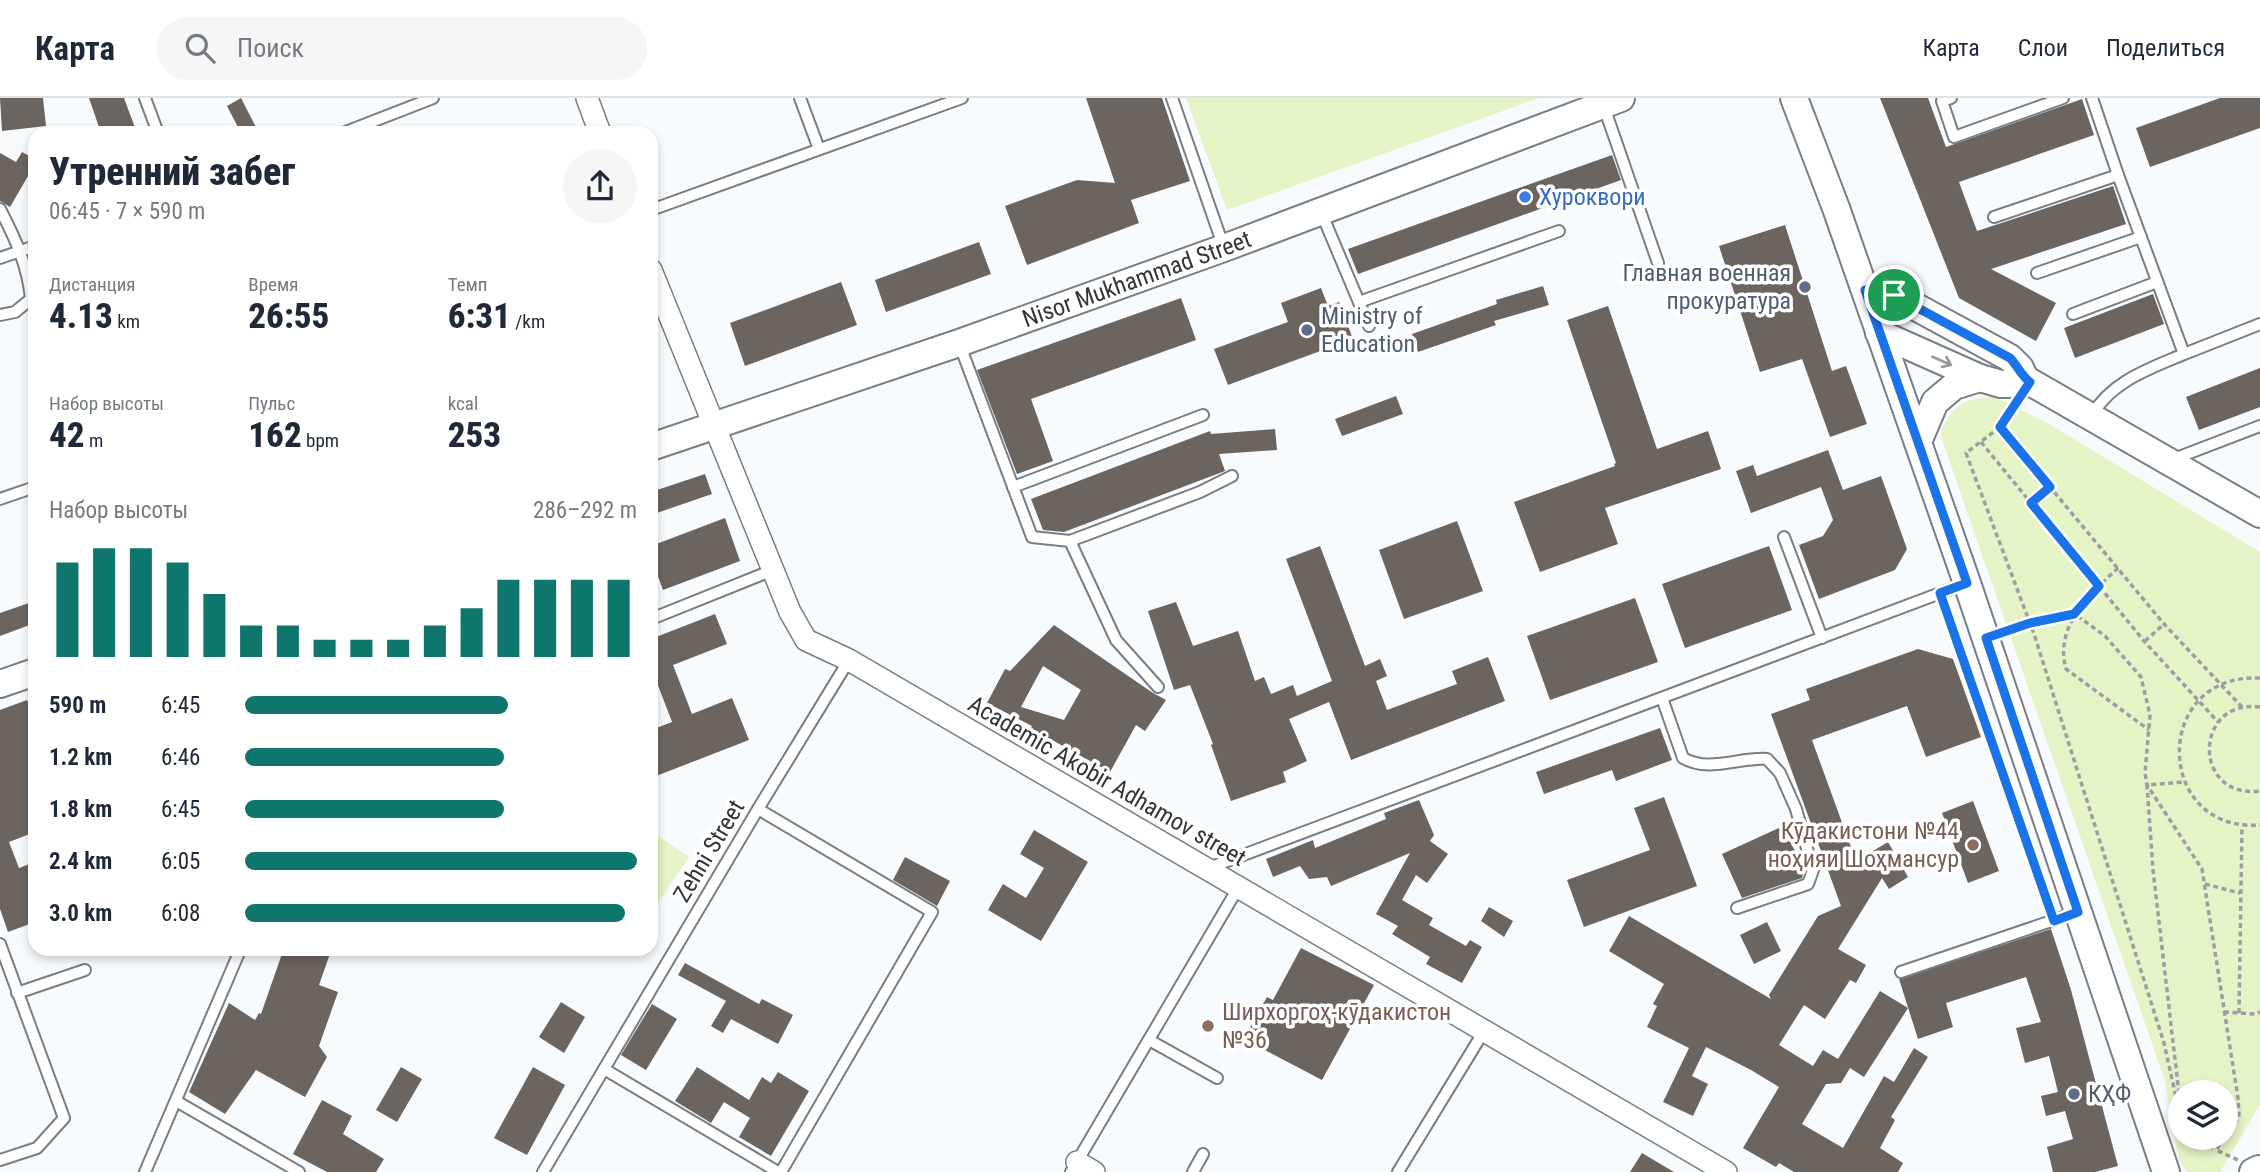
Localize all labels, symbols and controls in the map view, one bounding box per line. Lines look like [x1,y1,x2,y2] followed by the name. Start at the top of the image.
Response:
[157,17,647,80] search box
[35,29,115,68] text: Карта
[181,29,219,67] icon: search
[237,33,304,63] text: Поиск
[1922,34,1980,62] text: Карта
[2018,34,2068,62] text: Слои
[2106,34,2225,62] text: Поделиться
[563,149,637,223] button: share
[49,150,295,194] text: Утренний забег
[1539,183,1645,211] place label: Хуроквори
[1517,189,1533,205] marker: Хуроквори
[49,198,205,225] text: 06:45 · 7 × 590 m
[1019,225,1255,333] street label: Nisor Mukhammad Street
[1623,259,1791,315] place label: Главная военная прокуратура
[1864,265,1924,325] pin
[49,273,136,296] text: Дистанция
[248,273,298,296] text: Время
[448,273,487,296] text: Темп
[1875,276,1913,314] icon: arrive
[1797,279,1813,295] marker: Главная военная прокуратура
[49,296,113,337] text: 4.13
[248,296,329,337] text: 26:55
[448,296,511,337] text: 6:31
[1321,302,1423,358] place label: Ministry of Education
[113,310,140,333] text: km
[511,310,545,333] text: /km
[1299,322,1315,338] marker: Ministry of Education
[1930,355,1952,368] one-way arrow
[49,392,164,415] text: Набор высоты
[248,392,295,415] text: Пульс
[448,392,478,415] text: kcal
[49,415,85,456] text: 42
[248,415,302,456] text: 162
[448,415,501,456] text: 253
[85,429,103,452] text: m
[302,429,339,452] text: bpm
[49,497,188,524] text: Набор высоты
[533,497,637,524] text: 286–292 m
[963,690,1251,872] street label: Academic Akobir Adhamov street
[49,692,106,719] text: 590 m
[161,692,200,719] text: 6:45
[49,744,112,771] text: 1.2 km
[161,744,200,771] text: 6:46
[668,795,750,907] street label: Zehni Street
[49,796,112,823] text: 1.8 km
[161,796,200,823] text: 6:45
[1768,817,1959,873] place label: Кӯдакистони №44 ноҳияи Шоҳмансур
[1965,837,1981,853] marker: Кӯдакистони №44 ноҳияи Шоҳмансур
[49,848,112,875] text: 2.4 km
[161,848,200,875] text: 6:05
[49,900,112,927] text: 3.0 km
[161,900,200,927] text: 6:08
[1222,998,1451,1054] place label: Ширхоргоҳ-кӯдакистон №36
[1200,1018,1216,1034] marker: Ширхоргоҳ-кӯдакистон №36
[2088,1080,2131,1108] place label: КҲФ
[2168,1080,2238,1150] map controls
[2168,1080,2238,1150] button: layers
[2066,1086,2082,1102] marker: КҲФ

